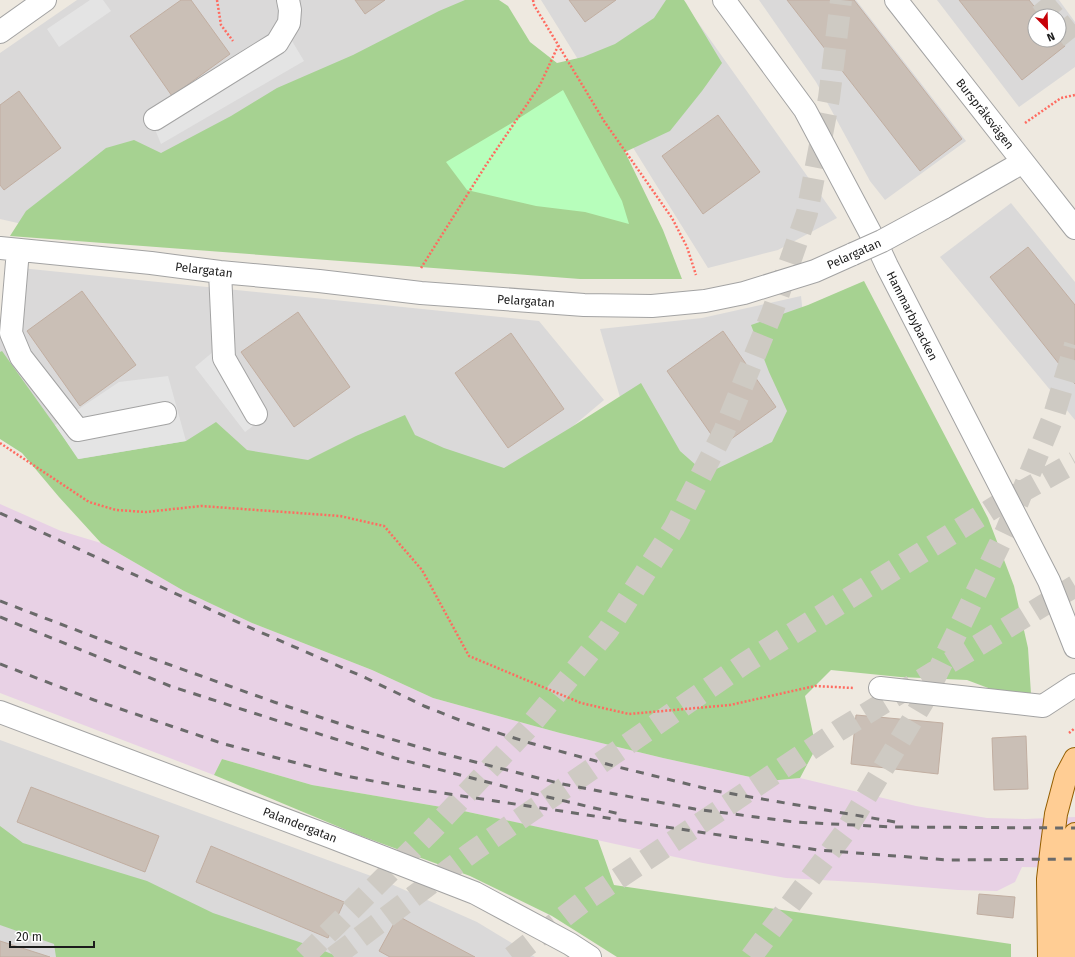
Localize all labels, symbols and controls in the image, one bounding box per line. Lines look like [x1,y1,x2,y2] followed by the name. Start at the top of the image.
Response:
[1027,8,1067,48] north arrow
[1045,29,1057,44] text: N
[953,76,1017,152] street label: Burspråksvägen
[825,236,883,272] street label: Pelargatan
[174,260,234,280] street label: Pelargatan
[883,269,941,363] street label: Hammarbybacken
[497,292,555,310] street label: Pelargatan
[261,804,339,846] street label: Palandergatan
[10,923,94,949] scale bar
[16,930,42,944] text: 20 m

